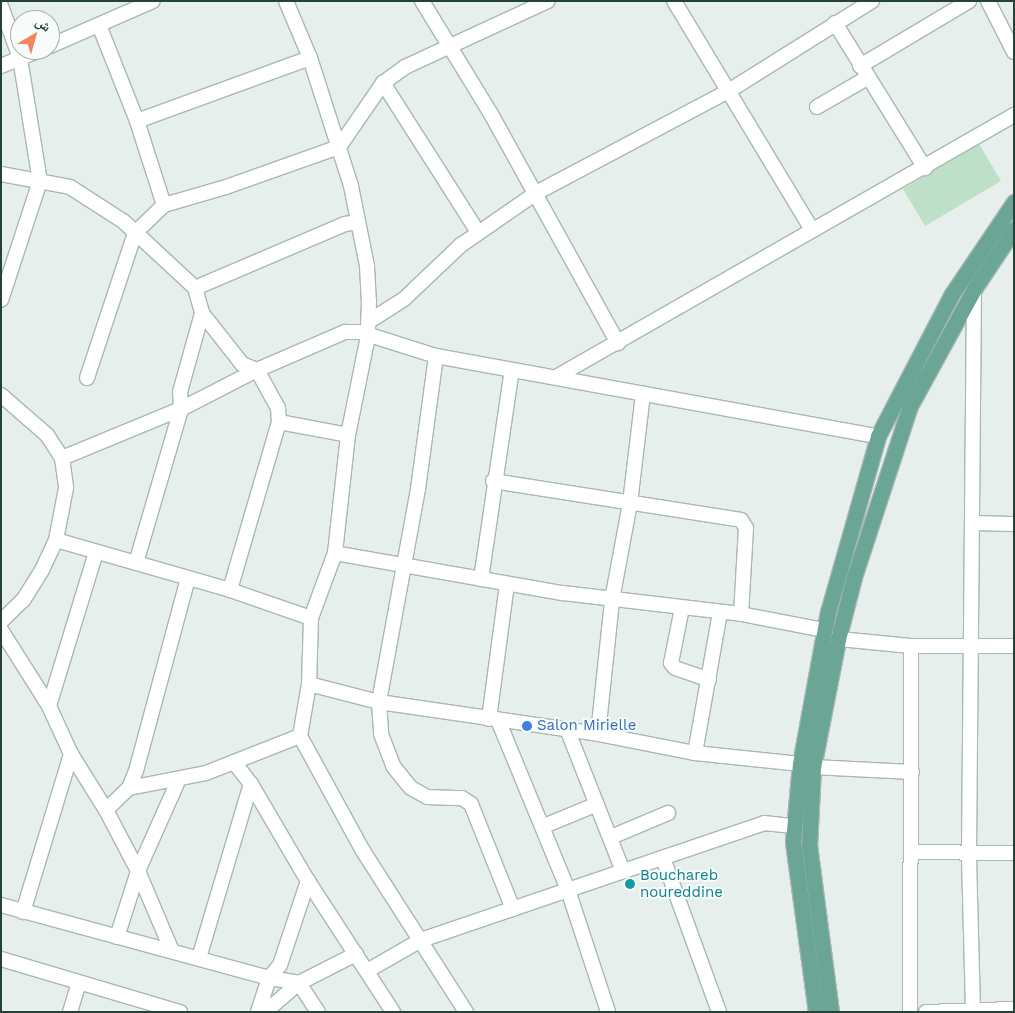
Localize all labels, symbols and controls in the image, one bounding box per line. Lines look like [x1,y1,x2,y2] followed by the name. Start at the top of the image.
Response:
[10,10,60,60] north arrow
[33,13,54,35] text: ش
[537,717,636,735] place label: Salon Mirielle
[521,720,533,732] marker: Salon Mirielle
[640,866,723,901] place label: Bouchareb noureddine
[624,878,636,890] marker: Bouchareb noureddine

